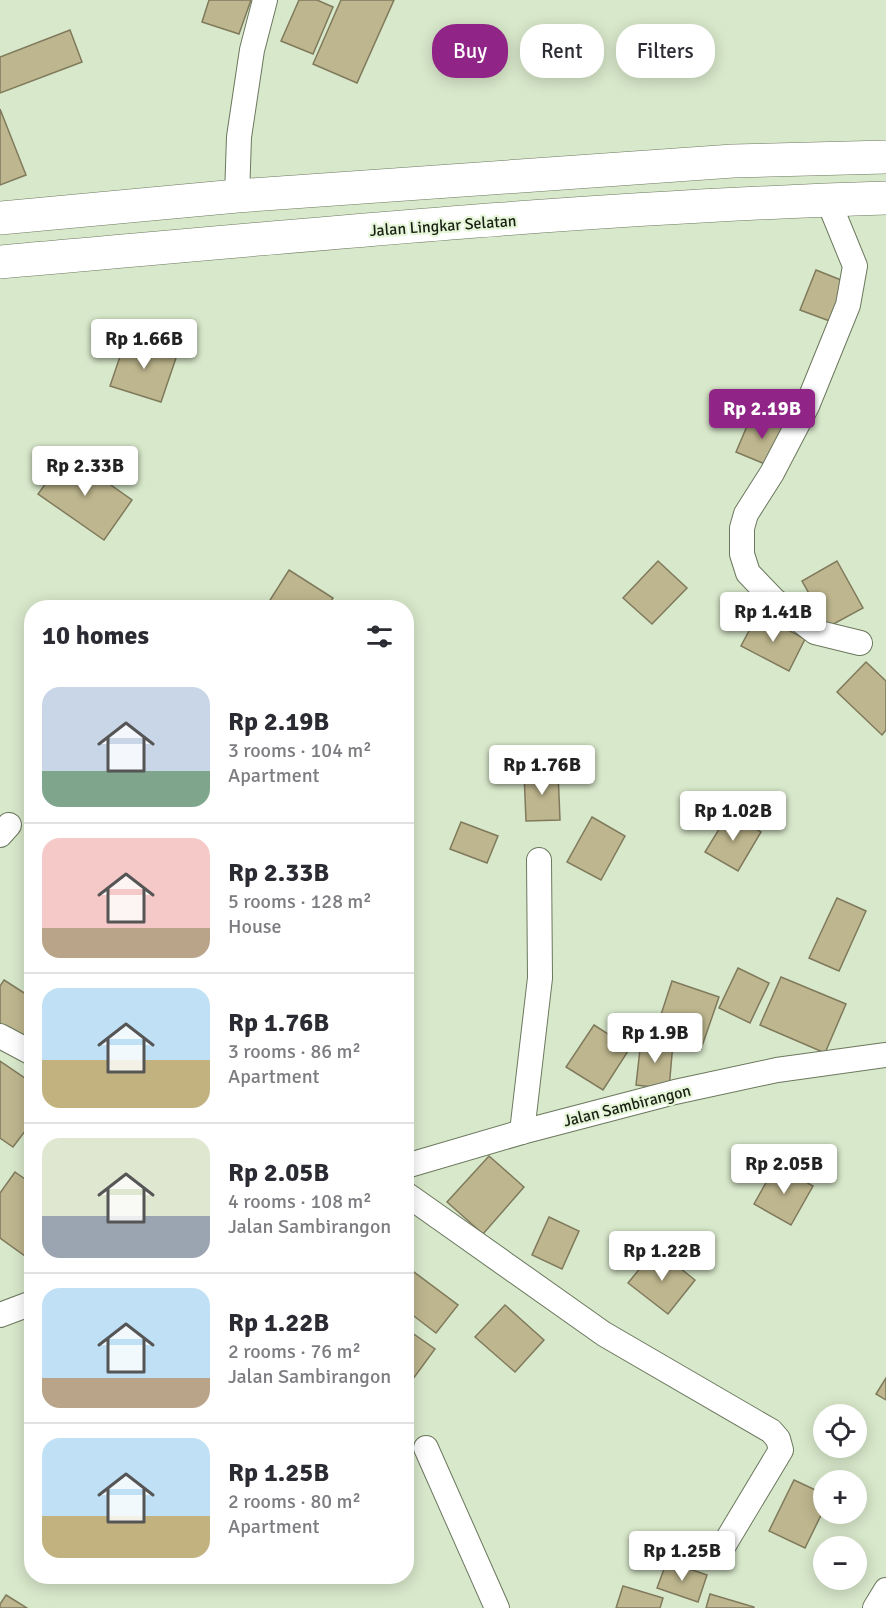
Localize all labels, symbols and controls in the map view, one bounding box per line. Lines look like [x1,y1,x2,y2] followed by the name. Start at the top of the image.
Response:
[432,24,508,78] chip: Buy
[520,24,604,78] chip: Rent
[616,24,715,78] chip: Filters
[369,211,517,241] street label: Jalan Lingkar Selatan
[82,319,206,370] pin: Rp 1.66B
[105,326,183,351] text: Rp 1.66B
[700,389,824,440] pin: Rp 2.19B
[723,396,801,421] text: Rp 2.19B
[23,446,147,497] pin: Rp 2.33B
[46,453,124,478] text: Rp 2.33B
[711,592,835,643] pin: Rp 1.41B
[734,599,812,624] text: Rp 1.41B
[42,620,149,652] text: 10 homes
[363,620,396,653] icon: filters
[228,706,329,738] text: Rp 2.19B
[90,711,162,783] icon: home
[228,738,372,763] text: 3 rooms · 104 m²
[480,745,604,796] pin: Rp 1.76B
[503,752,581,777] text: Rp 1.76B
[228,763,320,788] text: Apartment
[671,791,795,842] pin: Rp 1.02B
[694,798,772,823] text: Rp 1.02B
[228,857,329,889] text: Rp 2.33B
[90,862,162,934] icon: home
[228,889,372,914] text: 5 rooms · 128 m²
[228,914,282,939] text: House
[228,1007,329,1039] text: Rp 1.76B
[90,1012,162,1084] icon: home
[600,1013,710,1064] pin: Rp 1.9B
[621,1020,689,1045] text: Rp 1.9B
[228,1039,361,1064] text: 3 rooms · 86 m²
[228,1064,320,1089] text: Apartment
[561,1080,693,1131] street label: Jalan Sambirangon
[722,1144,846,1195] pin: Rp 2.05B
[745,1151,823,1176] text: Rp 2.05B
[228,1157,329,1189] text: Rp 2.05B
[90,1162,162,1234] icon: home
[228,1189,372,1214] text: 4 rooms · 108 m²
[228,1214,391,1239] text: Jalan Sambirangon
[600,1231,724,1282] pin: Rp 1.22B
[623,1238,701,1263] text: Rp 1.22B
[228,1307,329,1339] text: Rp 1.22B
[90,1312,162,1384] icon: home
[228,1339,361,1364] text: 2 rooms · 76 m²
[228,1364,391,1389] text: Jalan Sambirangon
[813,1404,867,1590] map controls
[813,1404,867,1458] button: locate
[228,1457,329,1489] text: Rp 1.25B
[90,1462,162,1534] icon: home
[813,1470,867,1524] button: +
[228,1489,361,1514] text: 2 rooms · 80 m²
[228,1514,320,1539] text: Apartment
[620,1531,744,1582] pin: Rp 1.25B
[813,1536,867,1590] button: −
[643,1538,721,1563] text: Rp 1.25B

